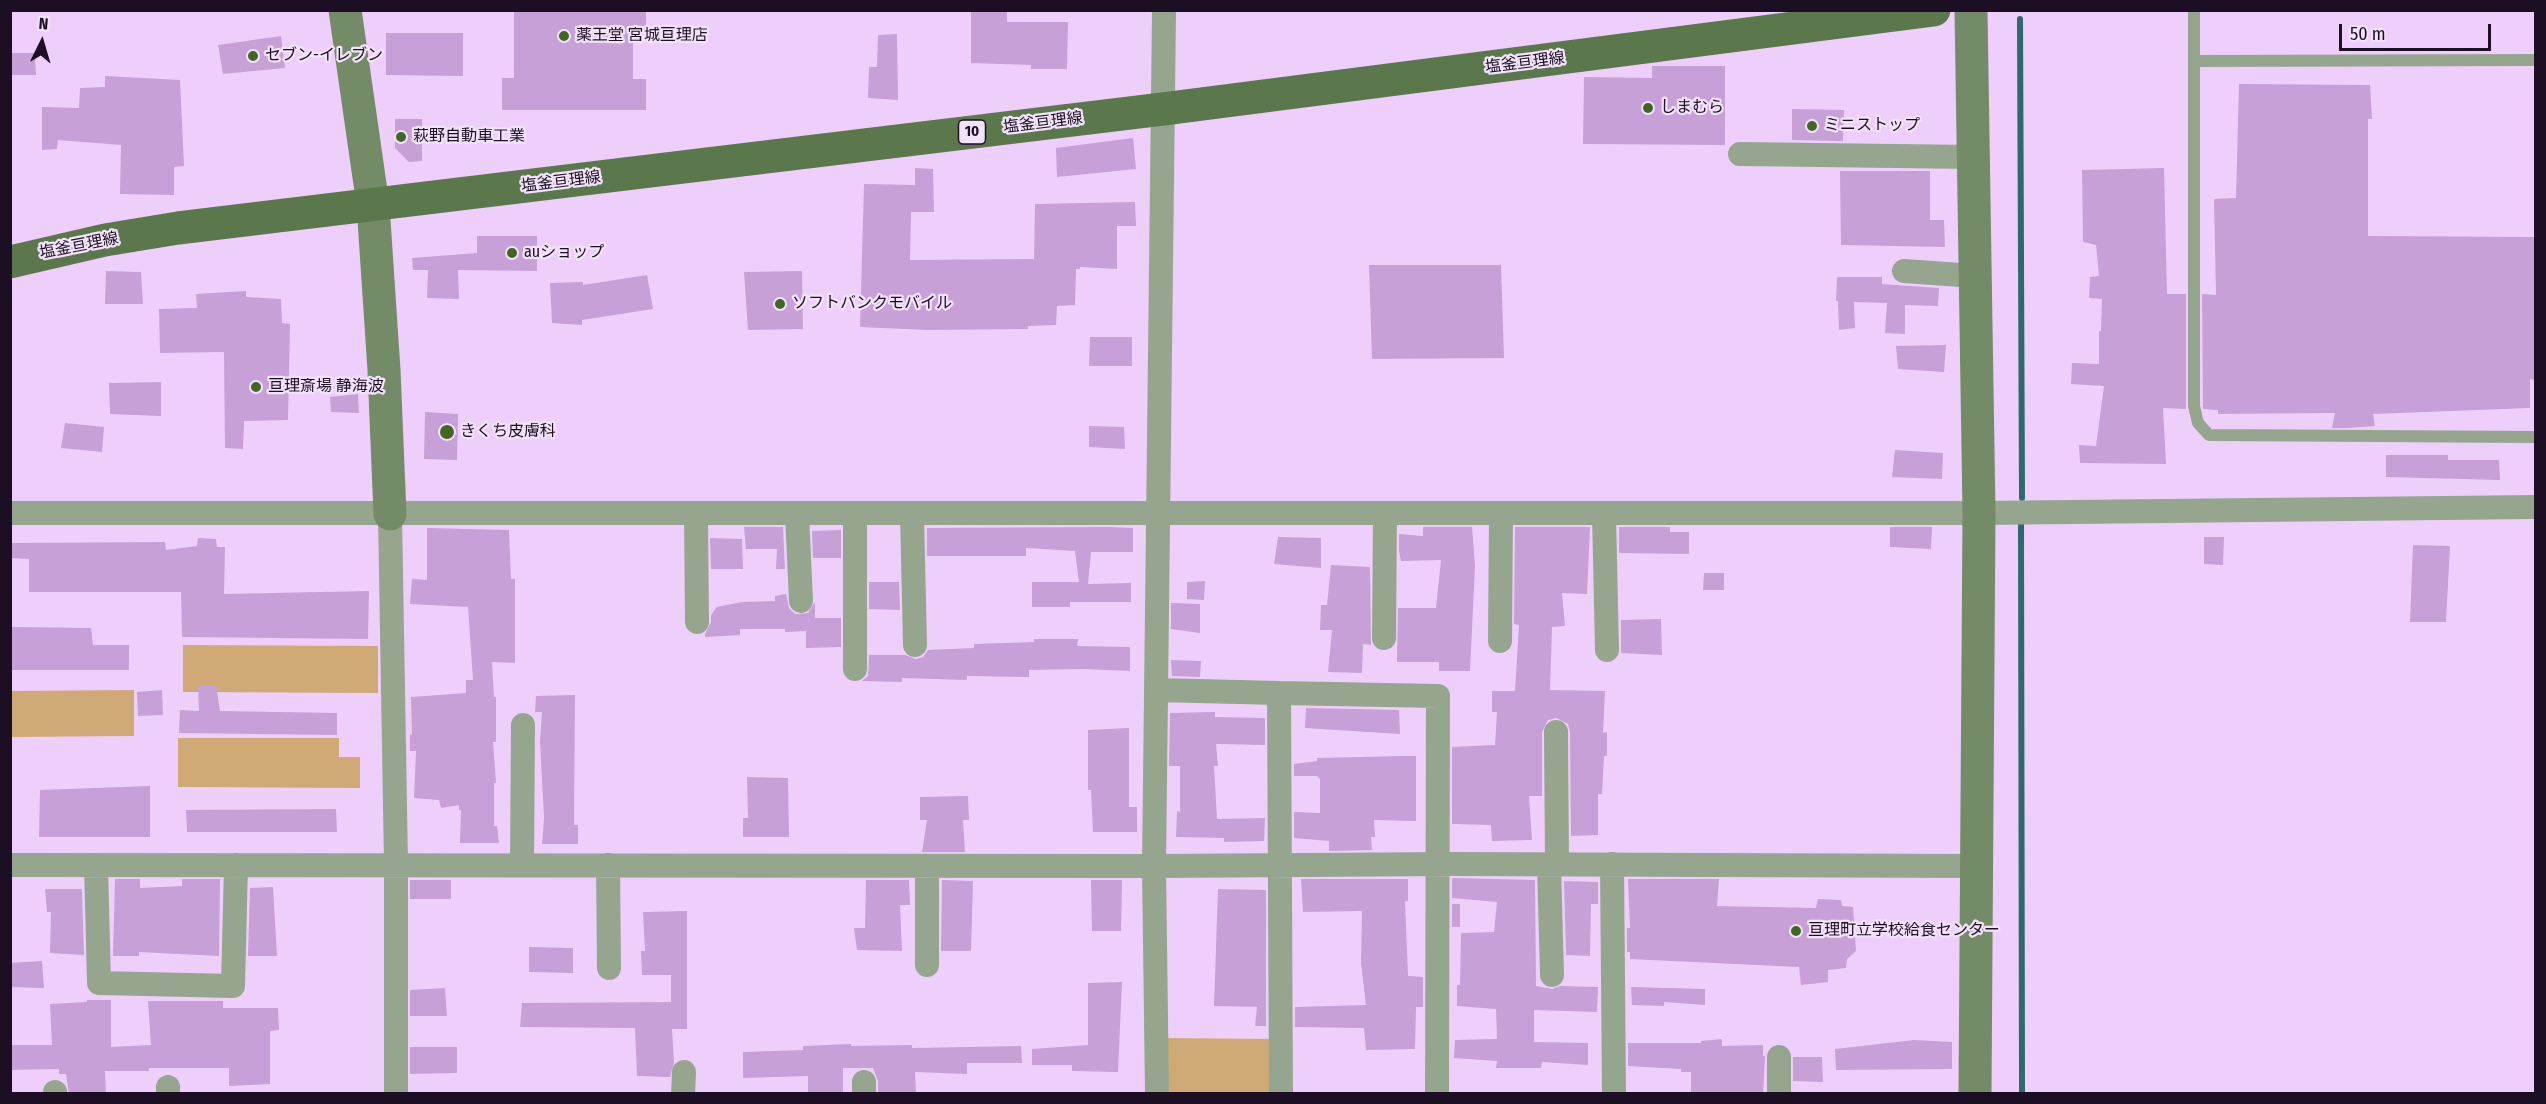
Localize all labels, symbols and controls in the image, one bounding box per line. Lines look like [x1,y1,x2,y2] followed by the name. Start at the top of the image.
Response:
[12,12,72,72] north arrow
[2342,12,2494,50] scale bar
[38,14,49,33] text: N
[2350,23,2386,45] text: 50 m
[576,26,708,46] place label: 薬王堂 宮城亘理店
[557,29,571,43] marker: 薬王堂 宮城亘理店
[265,46,383,66] place label: セブン-イレブン
[246,49,260,63] marker: セブン-イレブン
[1484,49,1566,77] street label: 塩釜亘理線
[1660,98,1724,118] place label: しまむら
[1641,101,1655,115] marker: しまむら
[1002,109,1084,137] street label: 塩釜亘理線
[1824,116,1920,136] place label: ミニストップ
[1805,119,1819,133] marker: ミニストップ
[958,120,986,144] road number: 10
[413,127,525,147] place label: 萩野自動車工業
[394,130,408,144] marker: 萩野自動車工業
[520,168,602,196] street label: 塩釜亘理線
[38,229,120,263] street label: 塩釜亘理線
[524,243,604,263] place label: auショップ
[505,246,519,260] marker: auショップ
[792,294,952,314] place label: ソフトバンクモバイル
[773,297,787,311] marker: ソフトバンクモバイル
[268,377,384,397] place label: 亘理斎場 静海波
[249,380,263,394] marker: 亘理斎場 静海波
[460,422,556,442] place label: きくち皮膚科
[438,423,456,441] marker: きくち皮膚科
[1808,921,2000,941] place label: 亘理町立学校給食センター
[1789,924,1803,938] marker: 亘理町立学校給食センター

